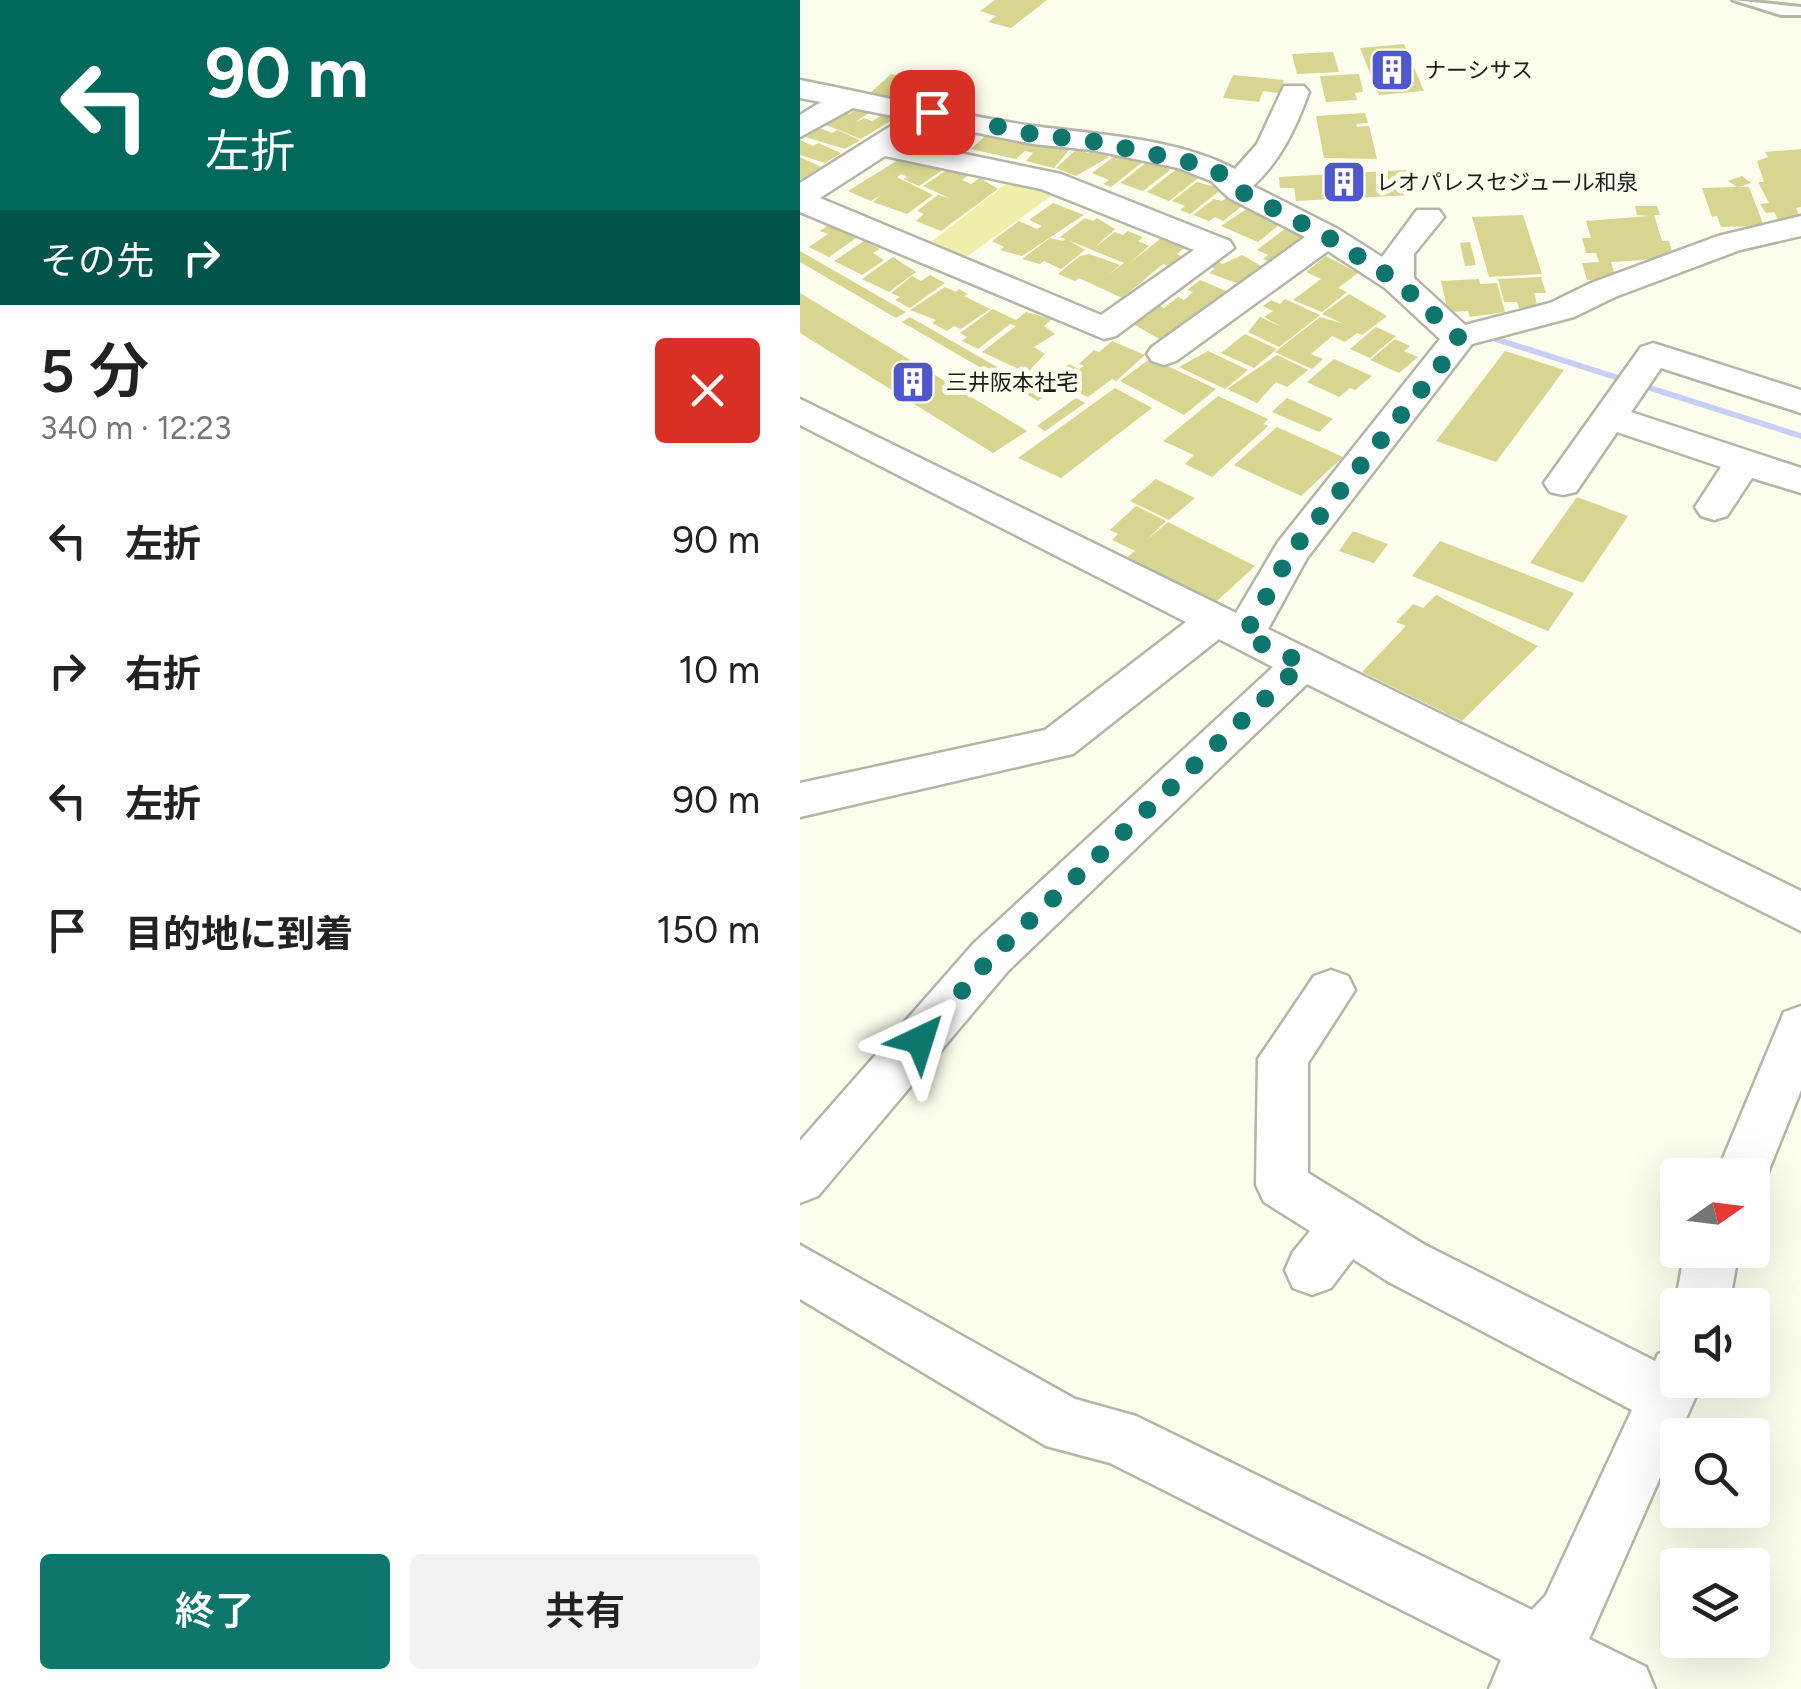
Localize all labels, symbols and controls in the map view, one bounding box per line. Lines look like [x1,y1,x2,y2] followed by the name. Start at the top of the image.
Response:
[205,30,369,115] text: 90 m
[40,40,170,170] icon: left
[1369,47,1415,93] building icon: ナーシサス
[1424,57,1533,84] place label: ナーシサス
[890,70,975,155] pin
[905,85,960,140] icon: arrive
[205,124,295,178] text: 左折
[1321,159,1367,205] building icon: レオパレスセジュール和泉
[1376,169,1638,196] place label: レオパレスセジュール和泉
[174,230,229,285] icon: right
[40,238,154,284] text: その先
[40,335,149,407] text: 5 分
[655,338,760,443] button: close
[890,359,936,405] building icon: 三井阪本社宅
[946,369,1078,396] place label: 三井阪本社宅
[40,409,231,447] text: 340 m · 12:23
[40,513,95,568] icon: left
[672,517,760,563] text: 90 m
[125,521,201,567] text: 左折
[40,643,95,698] icon: right
[678,647,760,693] text: 10 m
[125,651,201,697] text: 右折
[40,773,95,828] icon: left
[672,777,760,823] text: 90 m
[125,781,201,827] text: 左折
[40,903,95,958] icon: arrive
[656,907,760,953] text: 150 m
[125,911,353,957] text: 目的地に到着
[868,988,972,1092] position arrow
[1660,1158,1770,1268] north arrow
[1660,1158,1770,1658] map controls
[1660,1288,1770,1398] button: sound
[1660,1418,1770,1528] button: search
[1660,1548,1770,1658] button: layers
[40,1554,390,1669] button: 終了
[410,1554,760,1669] button: 共有

